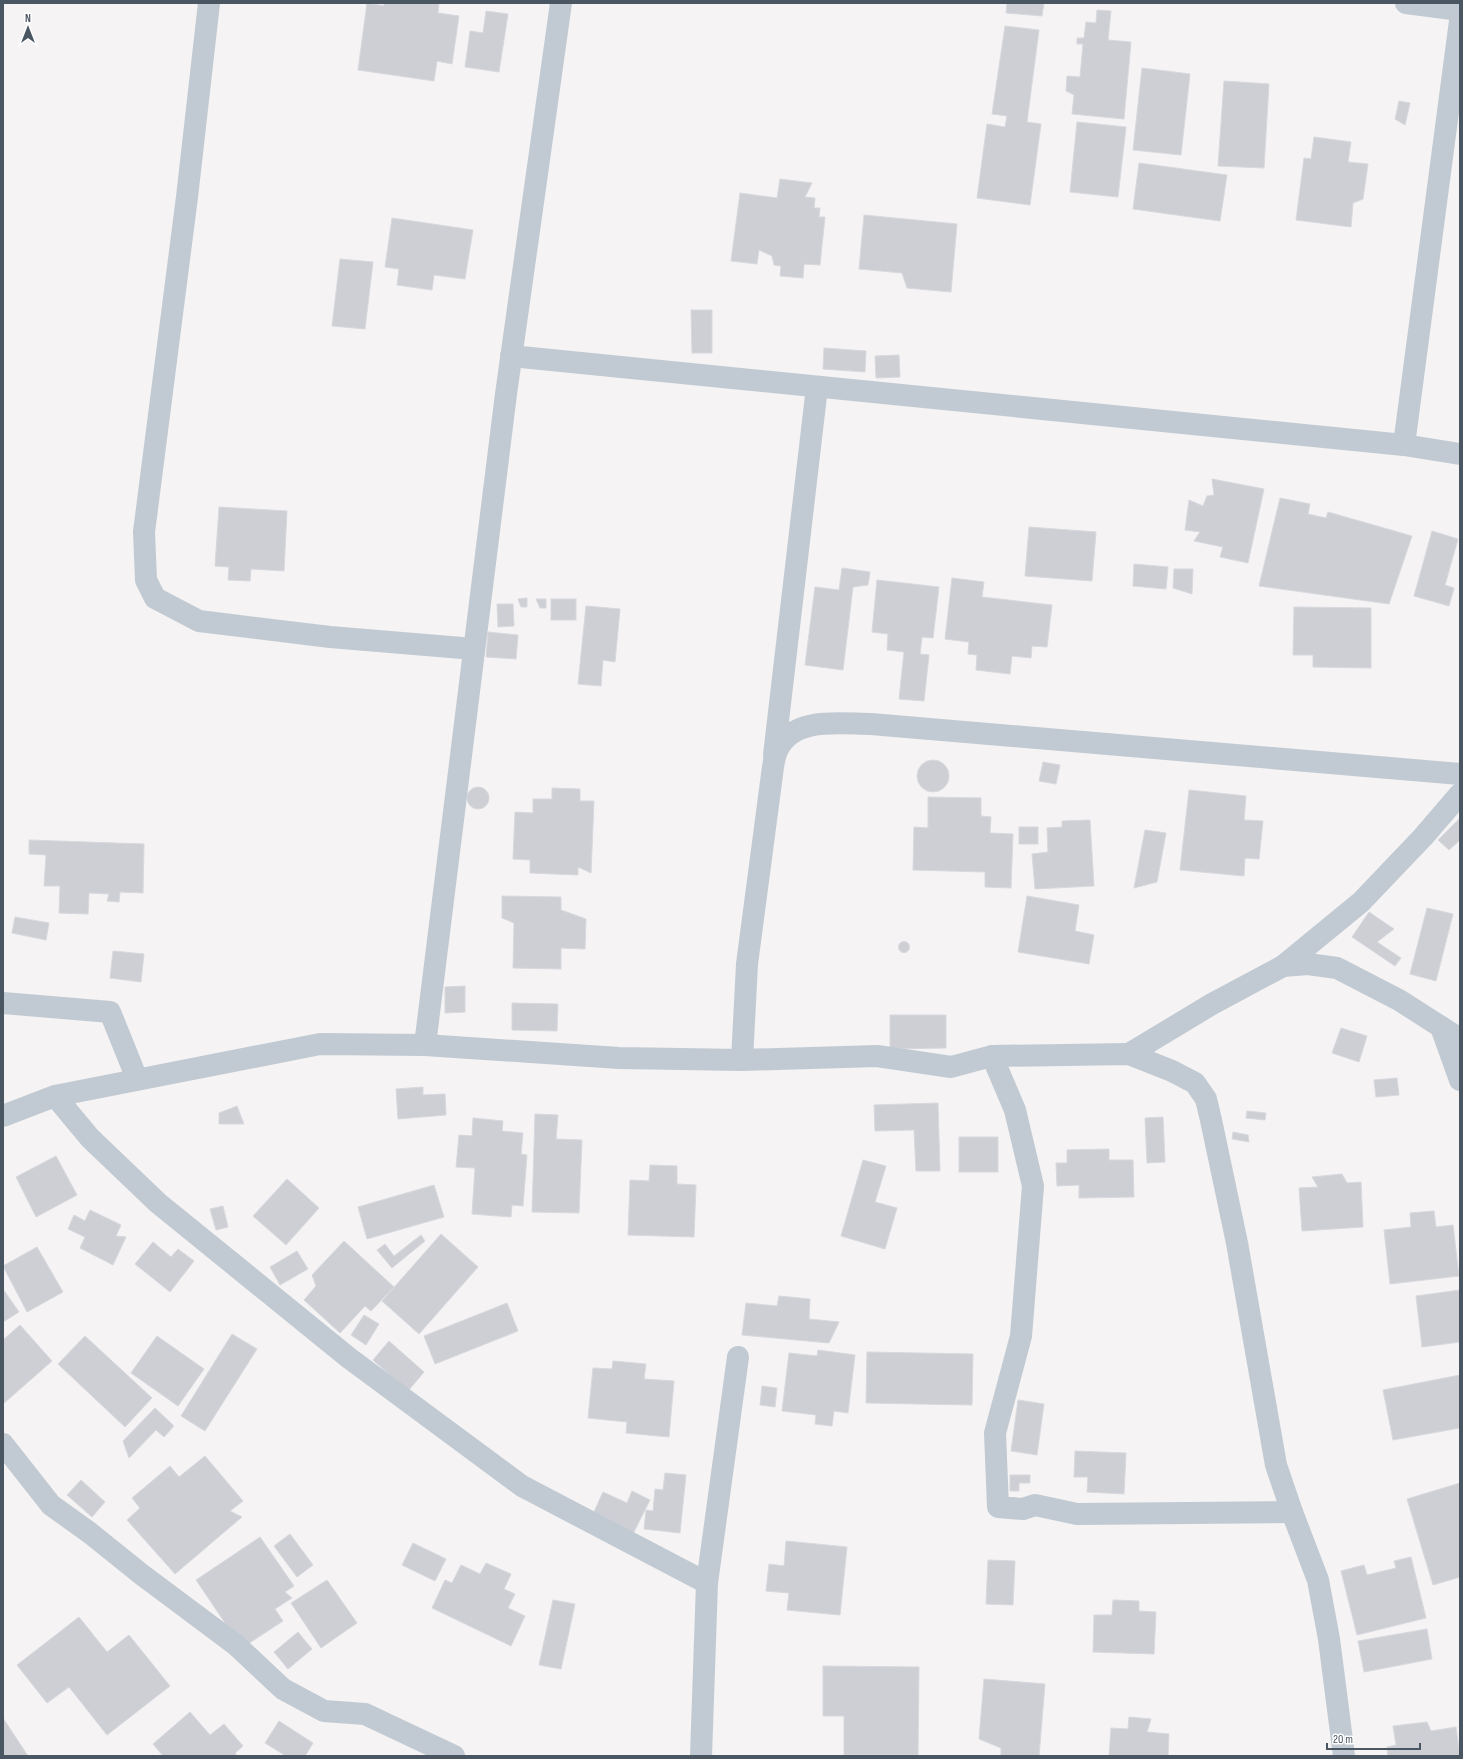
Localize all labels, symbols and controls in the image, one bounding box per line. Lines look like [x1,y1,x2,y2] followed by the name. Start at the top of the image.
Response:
[8,8,48,48] north arrow
[25,12,31,25] text: N
[1327,1725,1420,1751] scale bar
[1333,1732,1353,1747] text: 20 m

